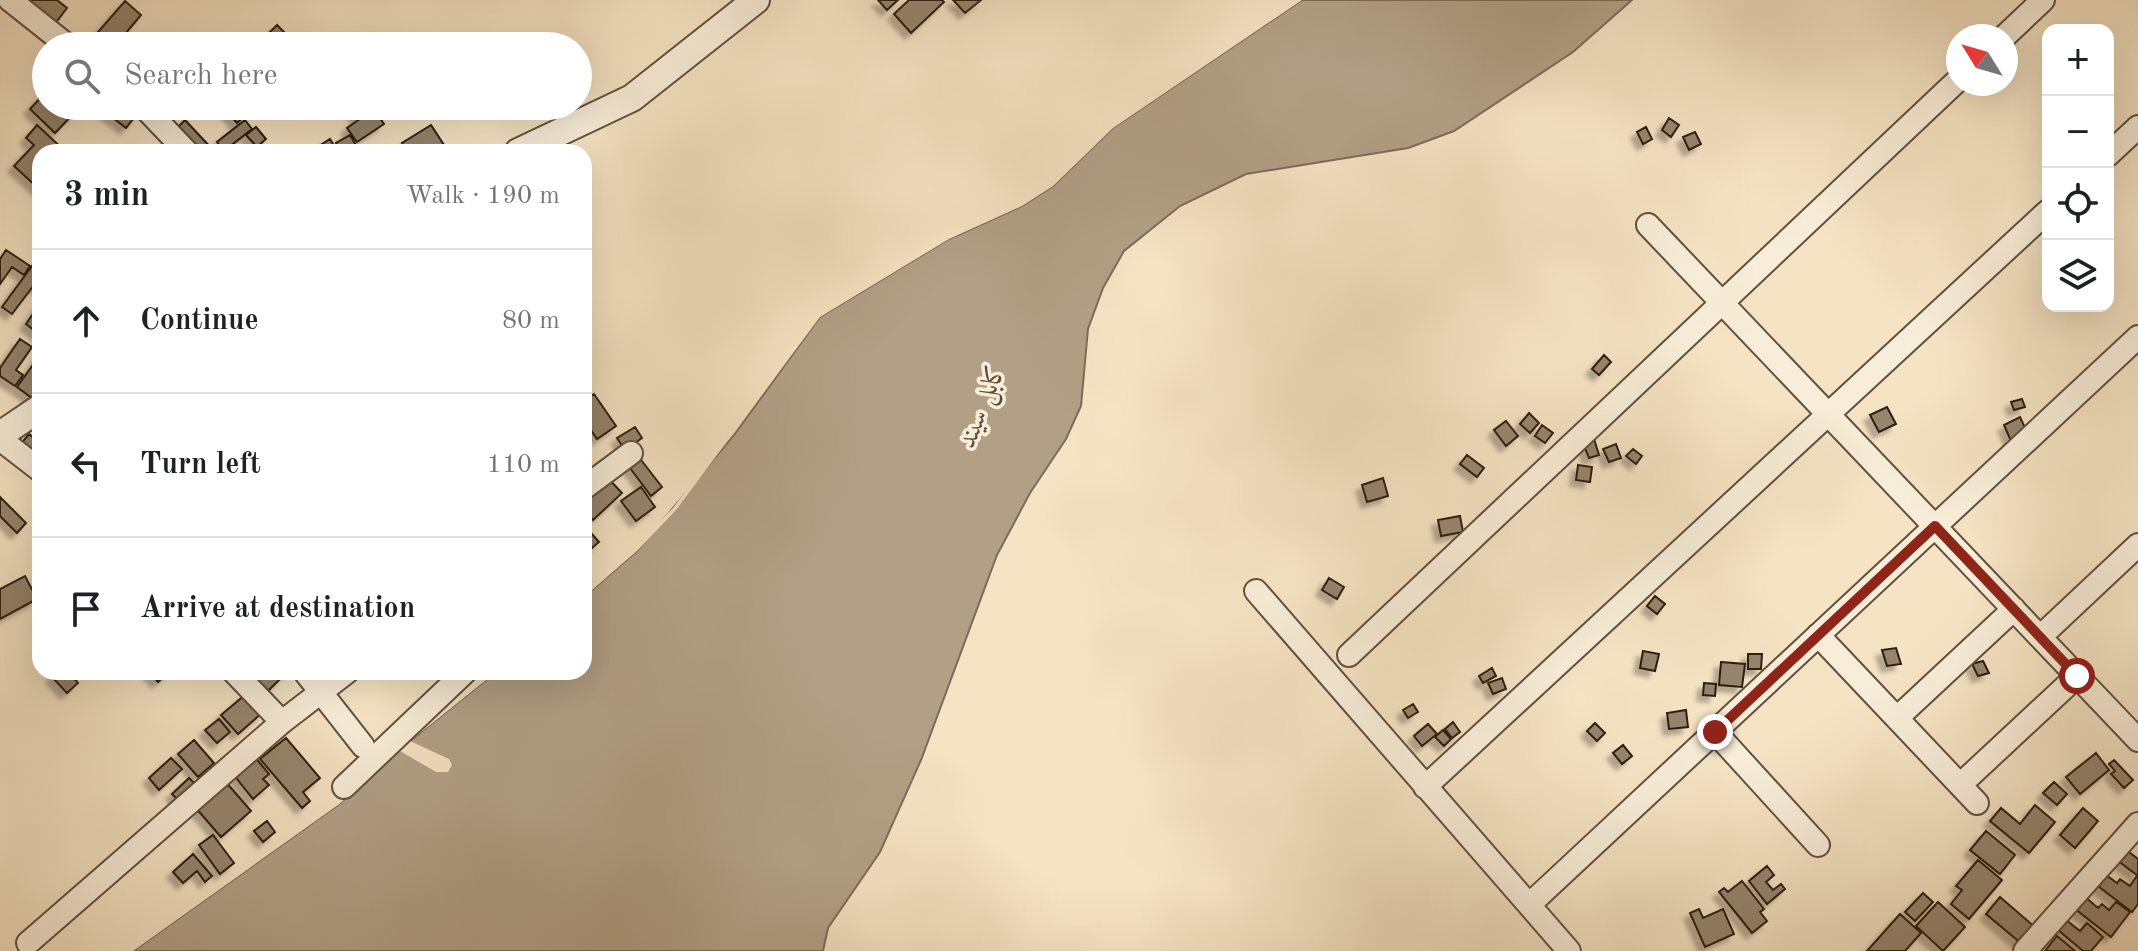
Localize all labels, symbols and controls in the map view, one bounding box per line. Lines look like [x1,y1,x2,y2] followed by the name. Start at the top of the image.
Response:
[1946,24,2018,96] north arrow
[2042,24,2114,312] map controls
[2042,24,2114,96] button: +
[32,32,592,120] search box
[60,54,104,98] icon: search
[124,61,278,91] text: Search here
[2042,96,2114,168] button: −
[2042,168,2114,240] button: locate
[64,179,149,213] text: 3 min
[406,183,560,209] text: Walk · 190 m
[2042,240,2114,312] button: layers
[64,299,108,343] icon: ahead
[140,306,259,336] text: Continue
[502,308,560,334] text: 80 m
[953,359,1014,453] water label: کابل سيند
[64,443,108,487] icon: left
[140,450,261,480] text: Turn left
[487,452,560,478] text: 110 m
[64,587,108,631] icon: arrive
[140,594,415,624] text: Arrive at destination
[2059,658,2095,694] route start
[1697,714,1733,750] route end

